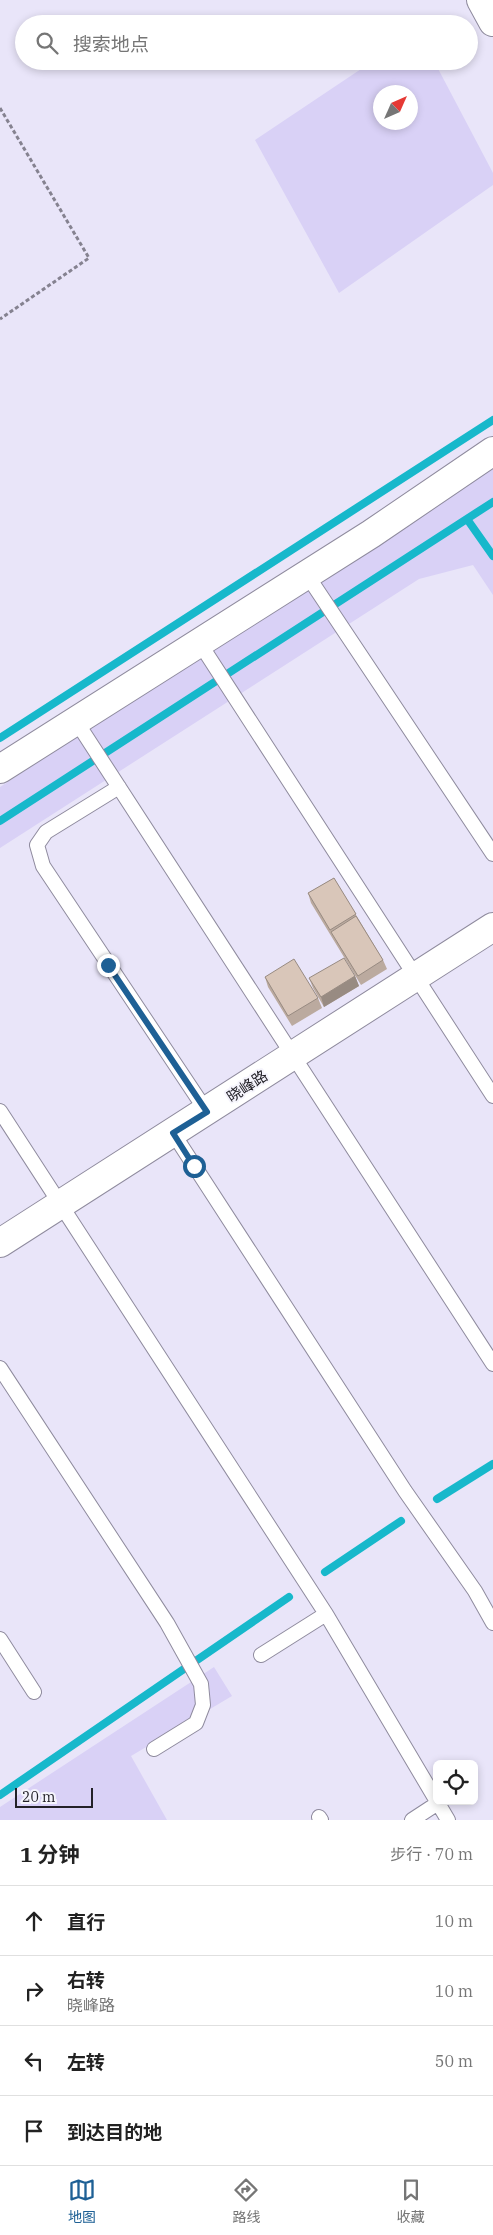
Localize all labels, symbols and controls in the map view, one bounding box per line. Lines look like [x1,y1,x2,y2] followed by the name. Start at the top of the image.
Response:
[15,15,478,70] search box
[33,29,61,57] icon: search
[73,32,149,56] text: 搜索地点
[373,85,418,130] north arrow
[97,954,120,977] route end
[223,1066,271,1106] street label: 晓峰路
[183,1155,206,1178] route start
[433,1760,478,1805] map controls
[433,1760,478,1805] button: locate
[15,1785,92,1808] scale bar
[22,1788,55,1806] text: 20 m
[20,1840,79,1868] text: 1 分钟
[390,1844,473,1864] text: 步行 · 70 m
[20,1907,48,1935] icon: ahead
[67,1910,105,1934] text: 直行
[435,1911,473,1931] text: 10 m
[67,1968,105,1992] text: 右转
[20,1977,48,2005] icon: right
[435,1981,473,2001] text: 10 m
[67,1995,115,2015] text: 晓峰路
[20,2047,48,2075] icon: left
[67,2050,105,2074] text: 左转
[435,2051,473,2071] text: 50 m
[20,2117,48,2145] icon: arrive
[67,2120,162,2144] text: 到达目的地
[68,2176,96,2226] tab: 地图
[232,2176,260,2226] tab: 路线
[397,2176,425,2226] tab: 收藏

